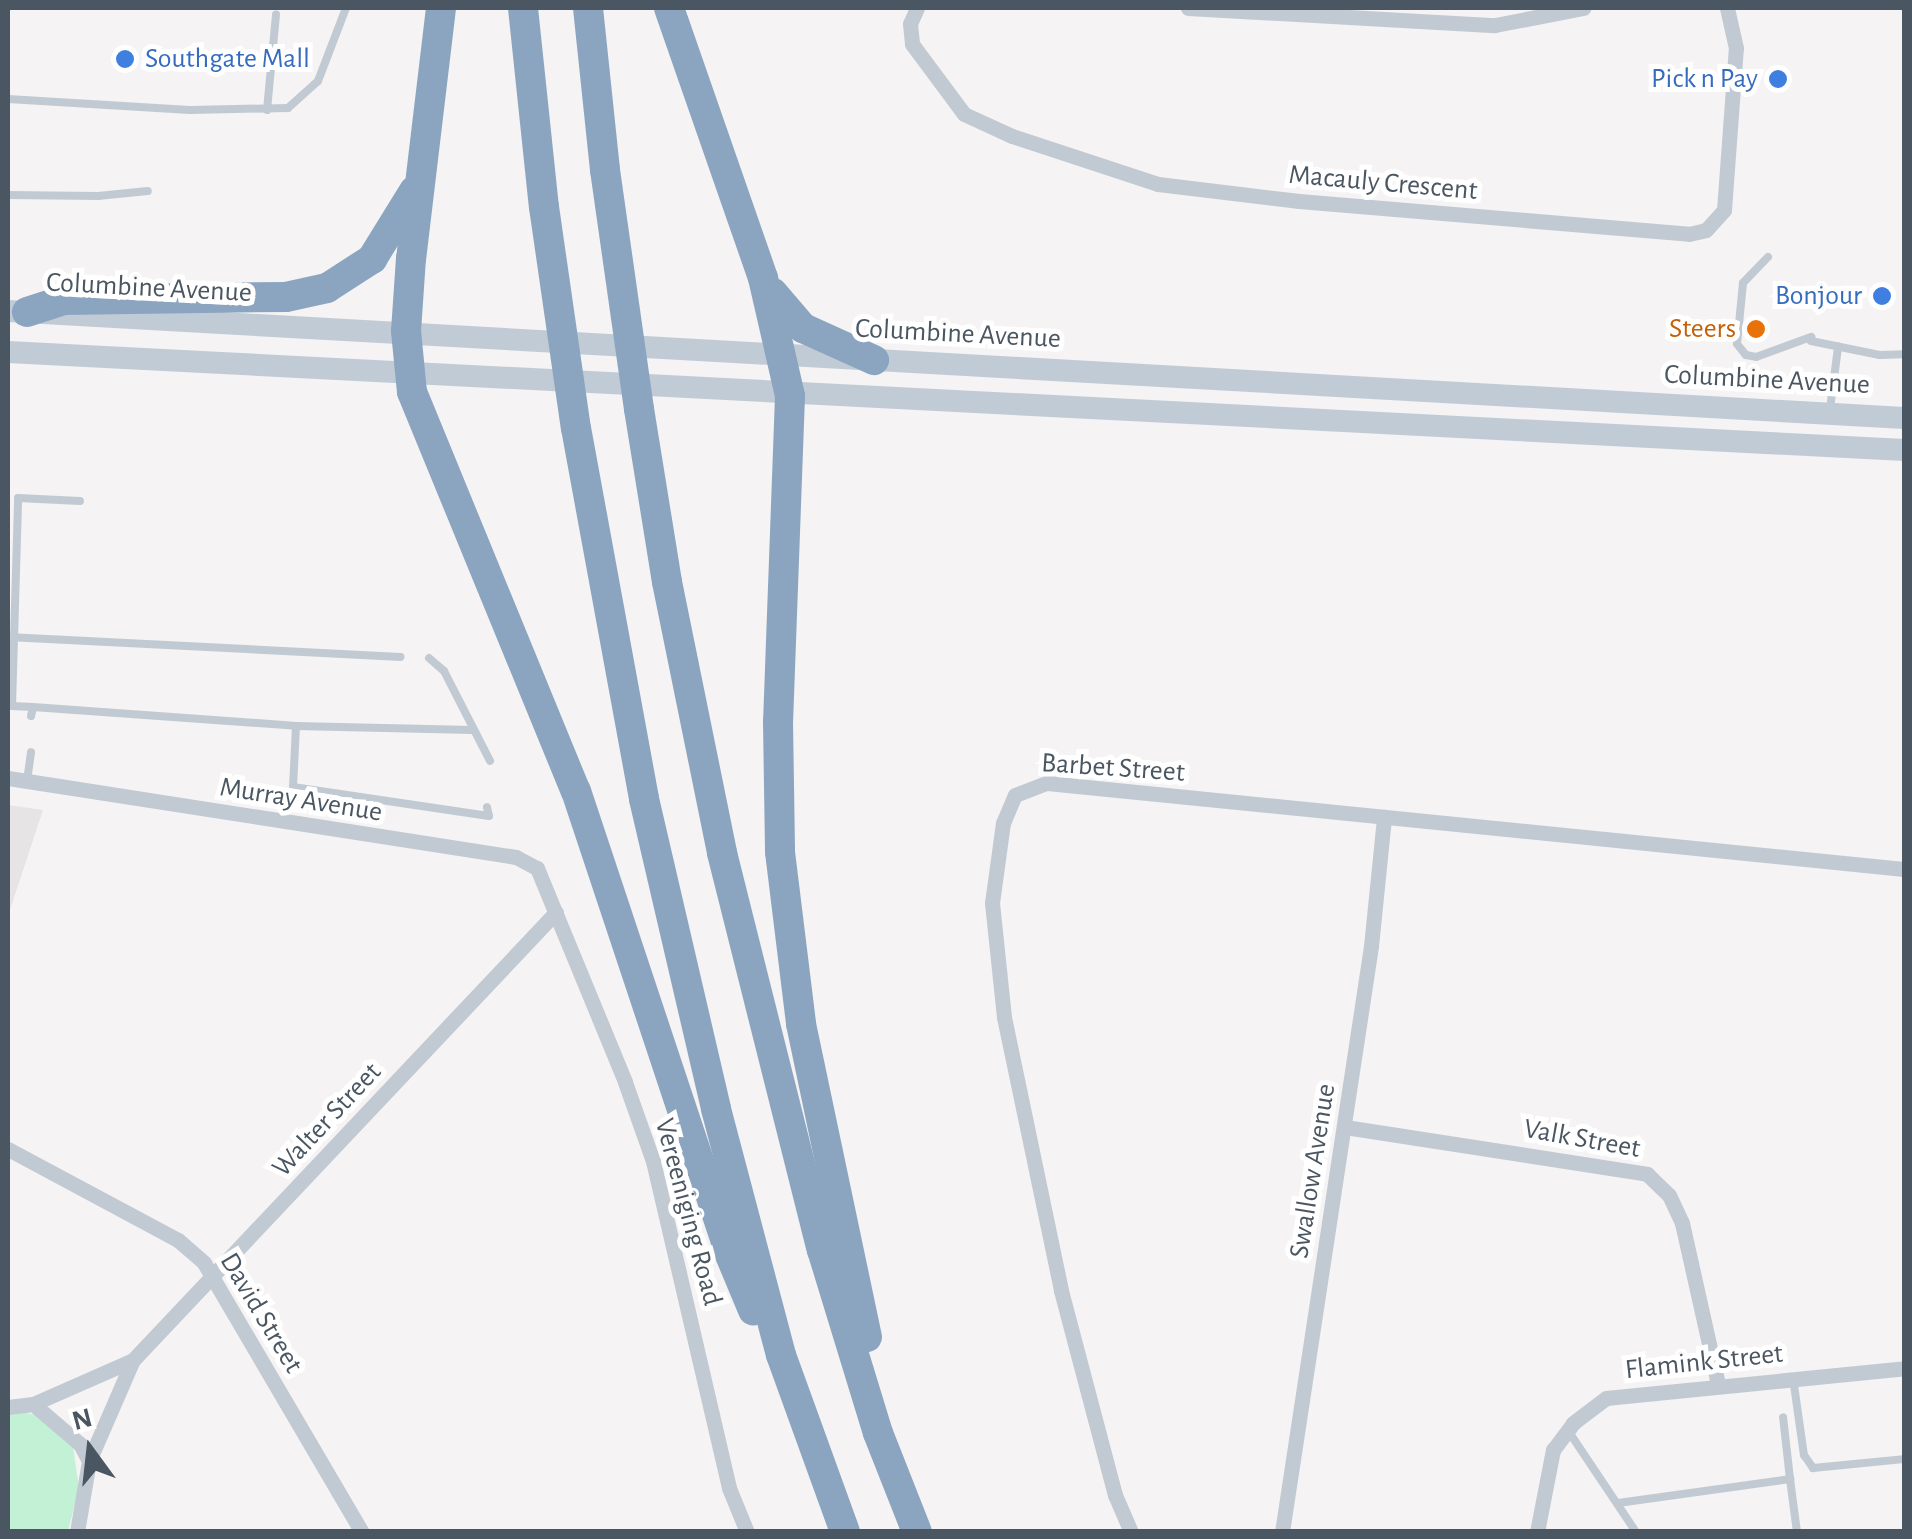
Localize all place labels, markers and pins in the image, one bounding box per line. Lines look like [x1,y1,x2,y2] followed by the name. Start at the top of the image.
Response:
[145,42,310,76] place label: Southgate Mall
[114,48,136,70] marker: Southgate Mall
[1651,62,1758,96] place label: Pick n Pay
[1767,68,1789,90] marker: Pick n Pay
[1775,279,1862,313] place label: Bonjour
[1871,285,1893,307] marker: Bonjour
[1669,312,1736,346] place label: Steers
[1745,318,1767,340] marker: Steers

